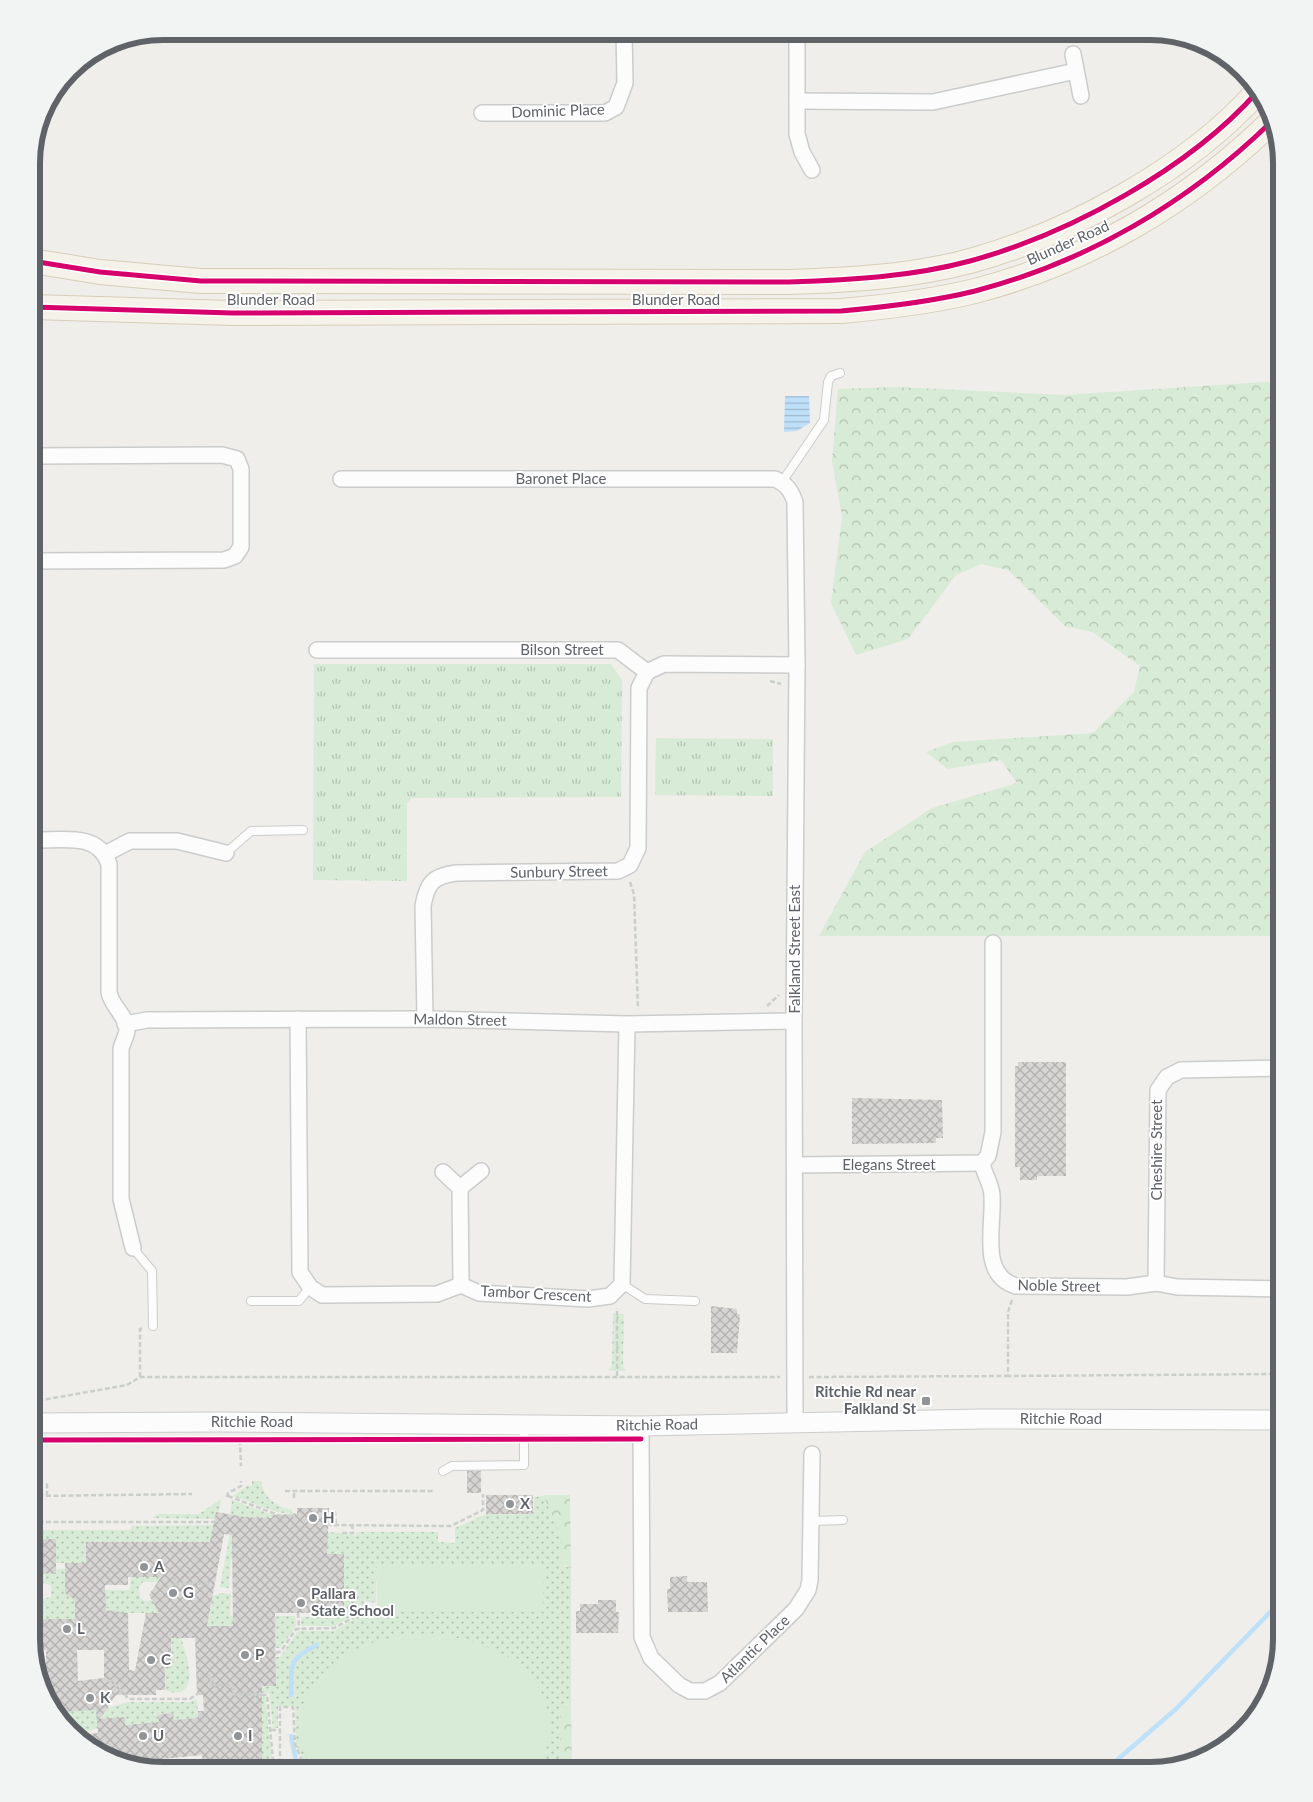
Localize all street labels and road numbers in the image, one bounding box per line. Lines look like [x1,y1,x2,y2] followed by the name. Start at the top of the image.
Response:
[511,99,605,121] street label: Dominic Place
[1024,216,1112,268] street label: Blunder Road
[227,290,315,308] street label: Blunder Road
[632,290,720,308] street label: Blunder Road
[515,469,607,487] street label: Baronet Place
[520,640,604,658] street label: Bilson Street
[510,861,609,881] street label: Sunbury Street
[785,884,803,1013] street label: Falkland Street East
[413,1009,507,1029] street label: Maldon Street
[1147,1099,1165,1201] street label: Cheshire Street
[842,1155,936,1173] street label: Elegans Street
[1017,1275,1101,1295] street label: Noble Street
[480,1281,593,1305] street label: Tambor Crescent
[1020,1409,1102,1427] street label: Ritchie Road
[211,1412,293,1430] street label: Ritchie Road
[616,1414,698,1434] street label: Ritchie Road
[716,1611,793,1686] street label: Atlantic Place

